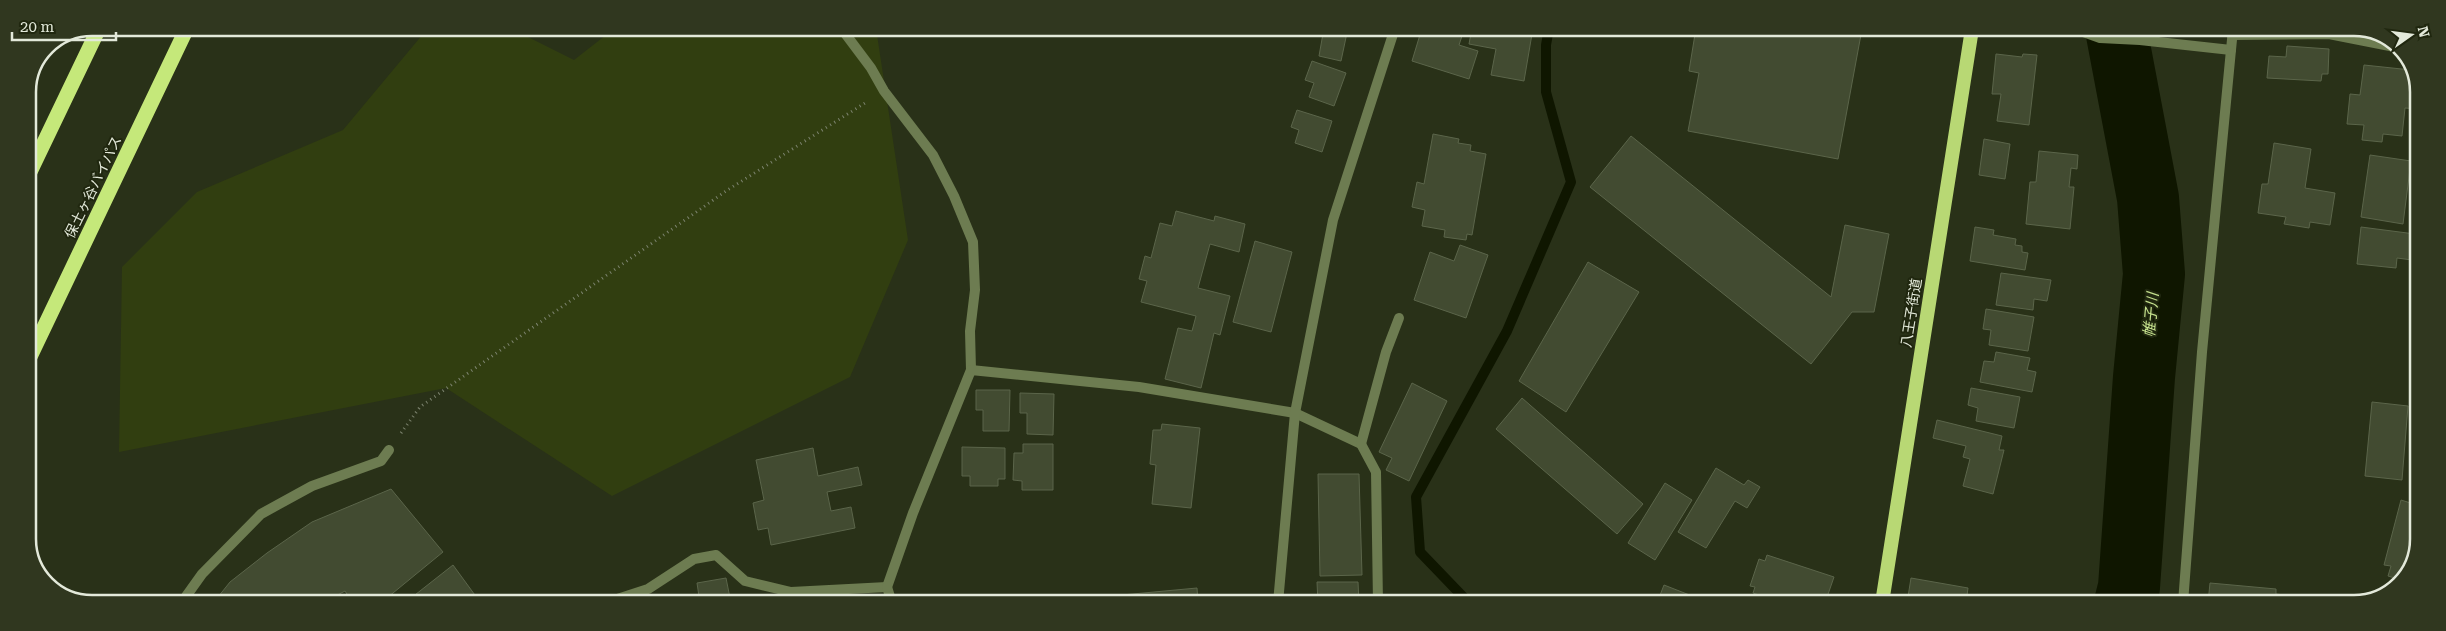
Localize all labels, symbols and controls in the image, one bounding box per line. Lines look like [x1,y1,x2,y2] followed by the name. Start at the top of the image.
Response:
[12,10,116,42] scale bar
[2386,10,2436,60] north arrow
[20,18,55,36] text: 20 m
[2415,25,2433,39] text: N
[61,133,125,241] street label: 保土ヶ谷バイパス
[1898,277,1924,349] street label: 八王子街道
[2140,290,2162,338] water label: 帷子川

